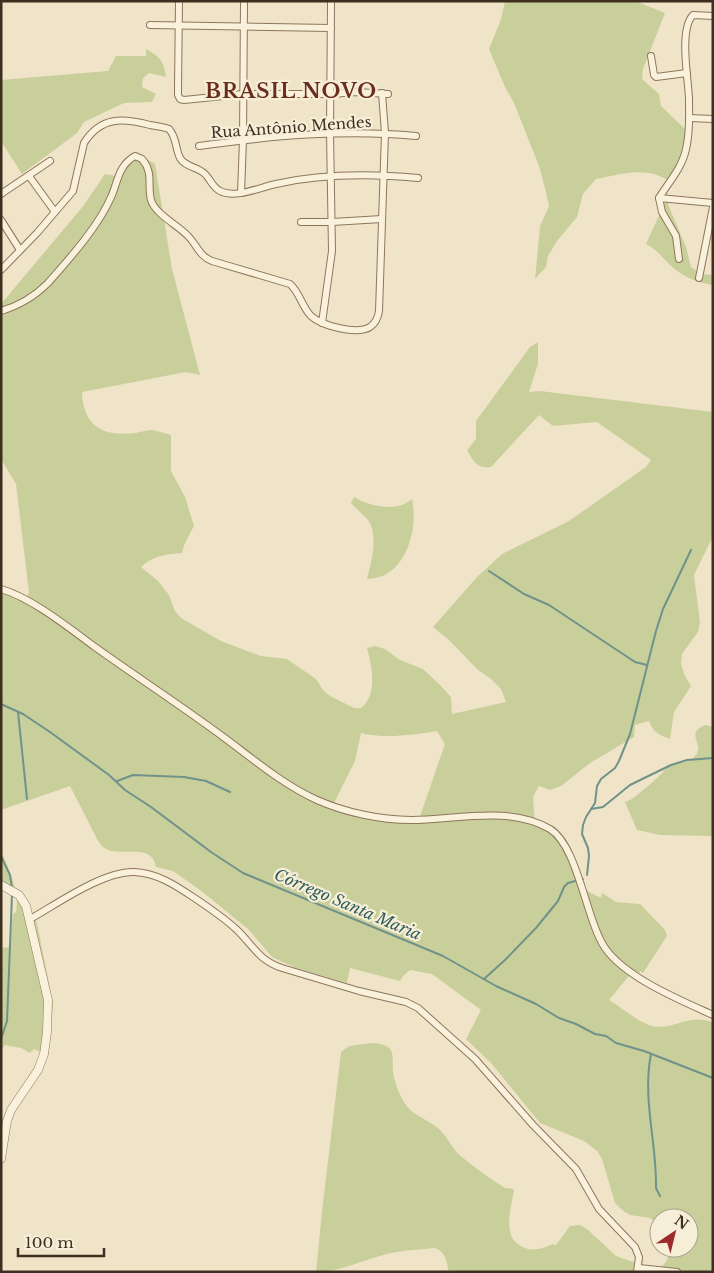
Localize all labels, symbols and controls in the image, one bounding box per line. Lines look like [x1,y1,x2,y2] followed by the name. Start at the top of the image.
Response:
[205,79,377,103] district label: BRASIL NOVO
[210,112,372,142] street label: Rua Antônio Mendes
[271,864,425,944] water label: Córrego Santa Maria
[649,1208,699,1258] north arrow
[671,1211,692,1234] text: N
[18,1226,104,1258] scale bar
[25,1233,74,1252] text: 100 m

